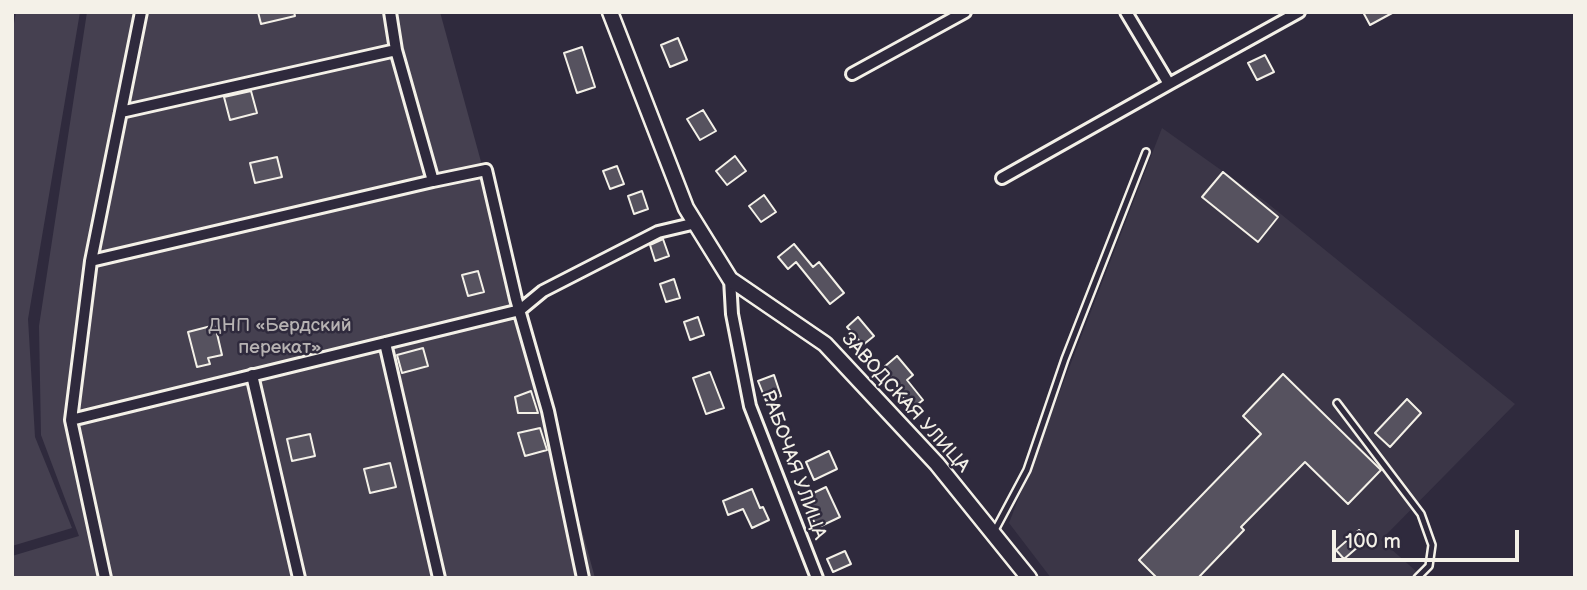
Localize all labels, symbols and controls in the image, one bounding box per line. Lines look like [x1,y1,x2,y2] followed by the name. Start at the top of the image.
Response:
[208,315,352,359] park label: ДНП «Бердский перекат»
[836,328,974,478] street label: ЗАВОДСКАЯ УЛИЦА
[755,387,831,543] street label: РАБОЧАЯ УЛИЦА
[1335,516,1522,560] scale bar
[1345,529,1401,554] text: 100 m

